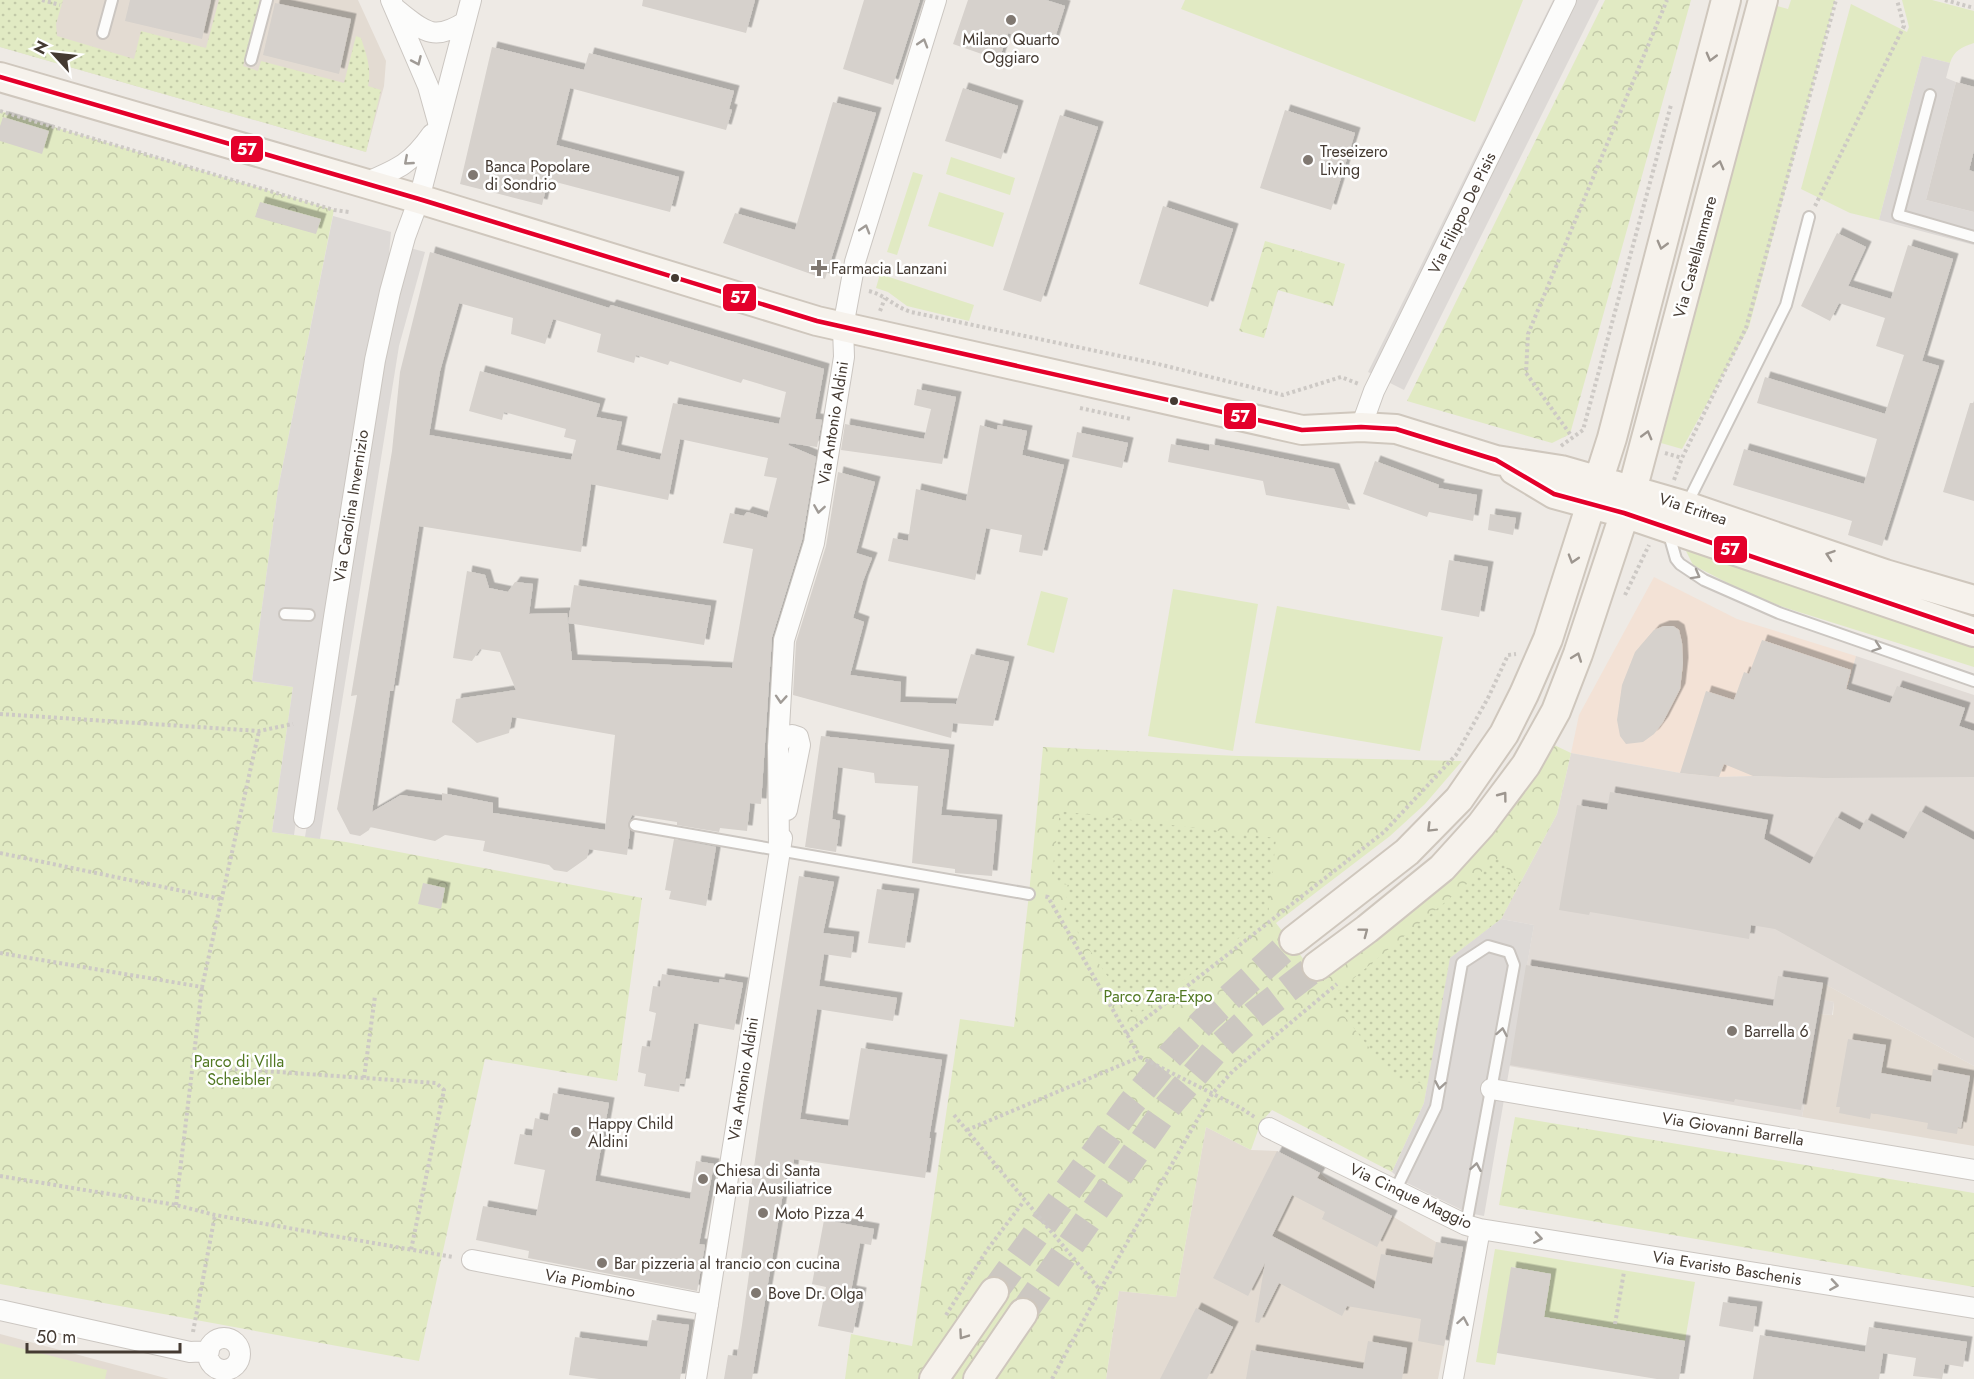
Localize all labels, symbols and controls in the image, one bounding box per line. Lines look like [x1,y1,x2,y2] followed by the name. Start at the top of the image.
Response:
[1004,13,1018,27] marker: Milano Quarto Oggiaro
[24,24,84,84] north arrow
[962,28,1060,69] place label: Milano Quarto Oggiaro
[28,37,54,58] text: N
[916,38,928,49] one-way arrow
[1706,51,1719,61] one-way arrow
[410,55,422,66] one-way arrow
[230,135,264,163] line badge: 57
[237,138,257,161] text: 57
[1320,140,1388,181] place label: Treseizero Living
[1423,148,1501,278] street label: Via Filippo De Pisis
[1301,153,1315,167] marker: Treseizero Living
[404,154,415,165] one-way arrow
[485,155,590,196] place label: Banca Popolare di Sondrio
[1712,160,1725,170] one-way arrow
[466,168,480,182] marker: Banca Popolare di Sondrio
[1668,193,1722,321] street label: Via Castellammare
[858,224,870,235] one-way arrow
[1657,240,1670,250] one-way arrow
[831,257,947,280] place label: Farmacia Lanzani
[812,261,826,275] marker: Farmacia Lanzani
[669,272,681,284] unlabelled marker
[722,283,757,312] line badge: 57
[730,286,750,309] text: 57
[812,360,854,486] street label: Via Antonio Aldini
[1168,395,1180,407] unlabelled marker
[1223,402,1257,430] line badge: 57
[1230,405,1250,428] text: 57
[328,428,374,584] street label: Via Carolina Invernizio
[1640,430,1652,441] one-way arrow
[1656,487,1730,531] street label: Via Eritrea
[814,505,826,514] one-way arrow
[1713,535,1748,564] line badge: 57
[1720,538,1740,561] text: 57
[1825,550,1836,563] one-way arrow
[1568,553,1580,564] one-way arrow
[1690,568,1700,579] one-way arrow
[1871,639,1882,652] one-way arrow
[1569,652,1582,662] one-way arrow
[774,695,787,704] one-way arrow
[1495,792,1506,803] one-way arrow
[1427,821,1438,831] one-way arrow
[1357,928,1368,939] one-way arrow
[1104,985,1213,1008] park label: Parco Zara-Expo
[722,1016,764,1142] street label: Via Antonio Aldini
[1744,1020,1809,1043] place label: Barrella 6
[1725,1024,1739,1038] marker: Barrella 6
[1495,1027,1507,1036] one-way arrow
[194,1050,284,1091] park label: Parco di Villa Scheibler
[1434,1079,1447,1089] one-way arrow
[1660,1106,1806,1152] street label: Via Giovanni Barrella
[588,1112,673,1153] place label: Happy Child Aldini
[569,1125,583,1139] marker: Happy Child Aldini
[1346,1157,1476,1235] street label: Via Cinque Maggio
[715,1159,832,1200] place label: Chiesa di Santa Maria Ausiliatrice
[1470,1163,1482,1172] one-way arrow
[696,1172,710,1186] marker: Chiesa di Santa Maria Ausiliatrice
[775,1202,864,1225] place label: Moto Pizza 4
[756,1206,770,1220] marker: Moto Pizza 4
[1534,1231,1543,1243] one-way arrow
[1651,1245,1803,1291] street label: Via Evaristo Baschenis
[614,1252,840,1275] place label: Bar pizzeria al trancio con cucina
[595,1256,609,1270] marker: Bar pizzeria al trancio con cucina
[543,1263,637,1303] street label: Via Piombino
[1830,1279,1839,1291] one-way arrow
[768,1282,863,1305] place label: Bove Dr. Olga
[749,1286,763,1300] marker: Bove Dr. Olga
[27,1316,180,1354] scale bar
[1457,1317,1469,1326] one-way arrow
[36,1324,76,1350] text: 50 m
[959,1328,970,1339] one-way arrow

